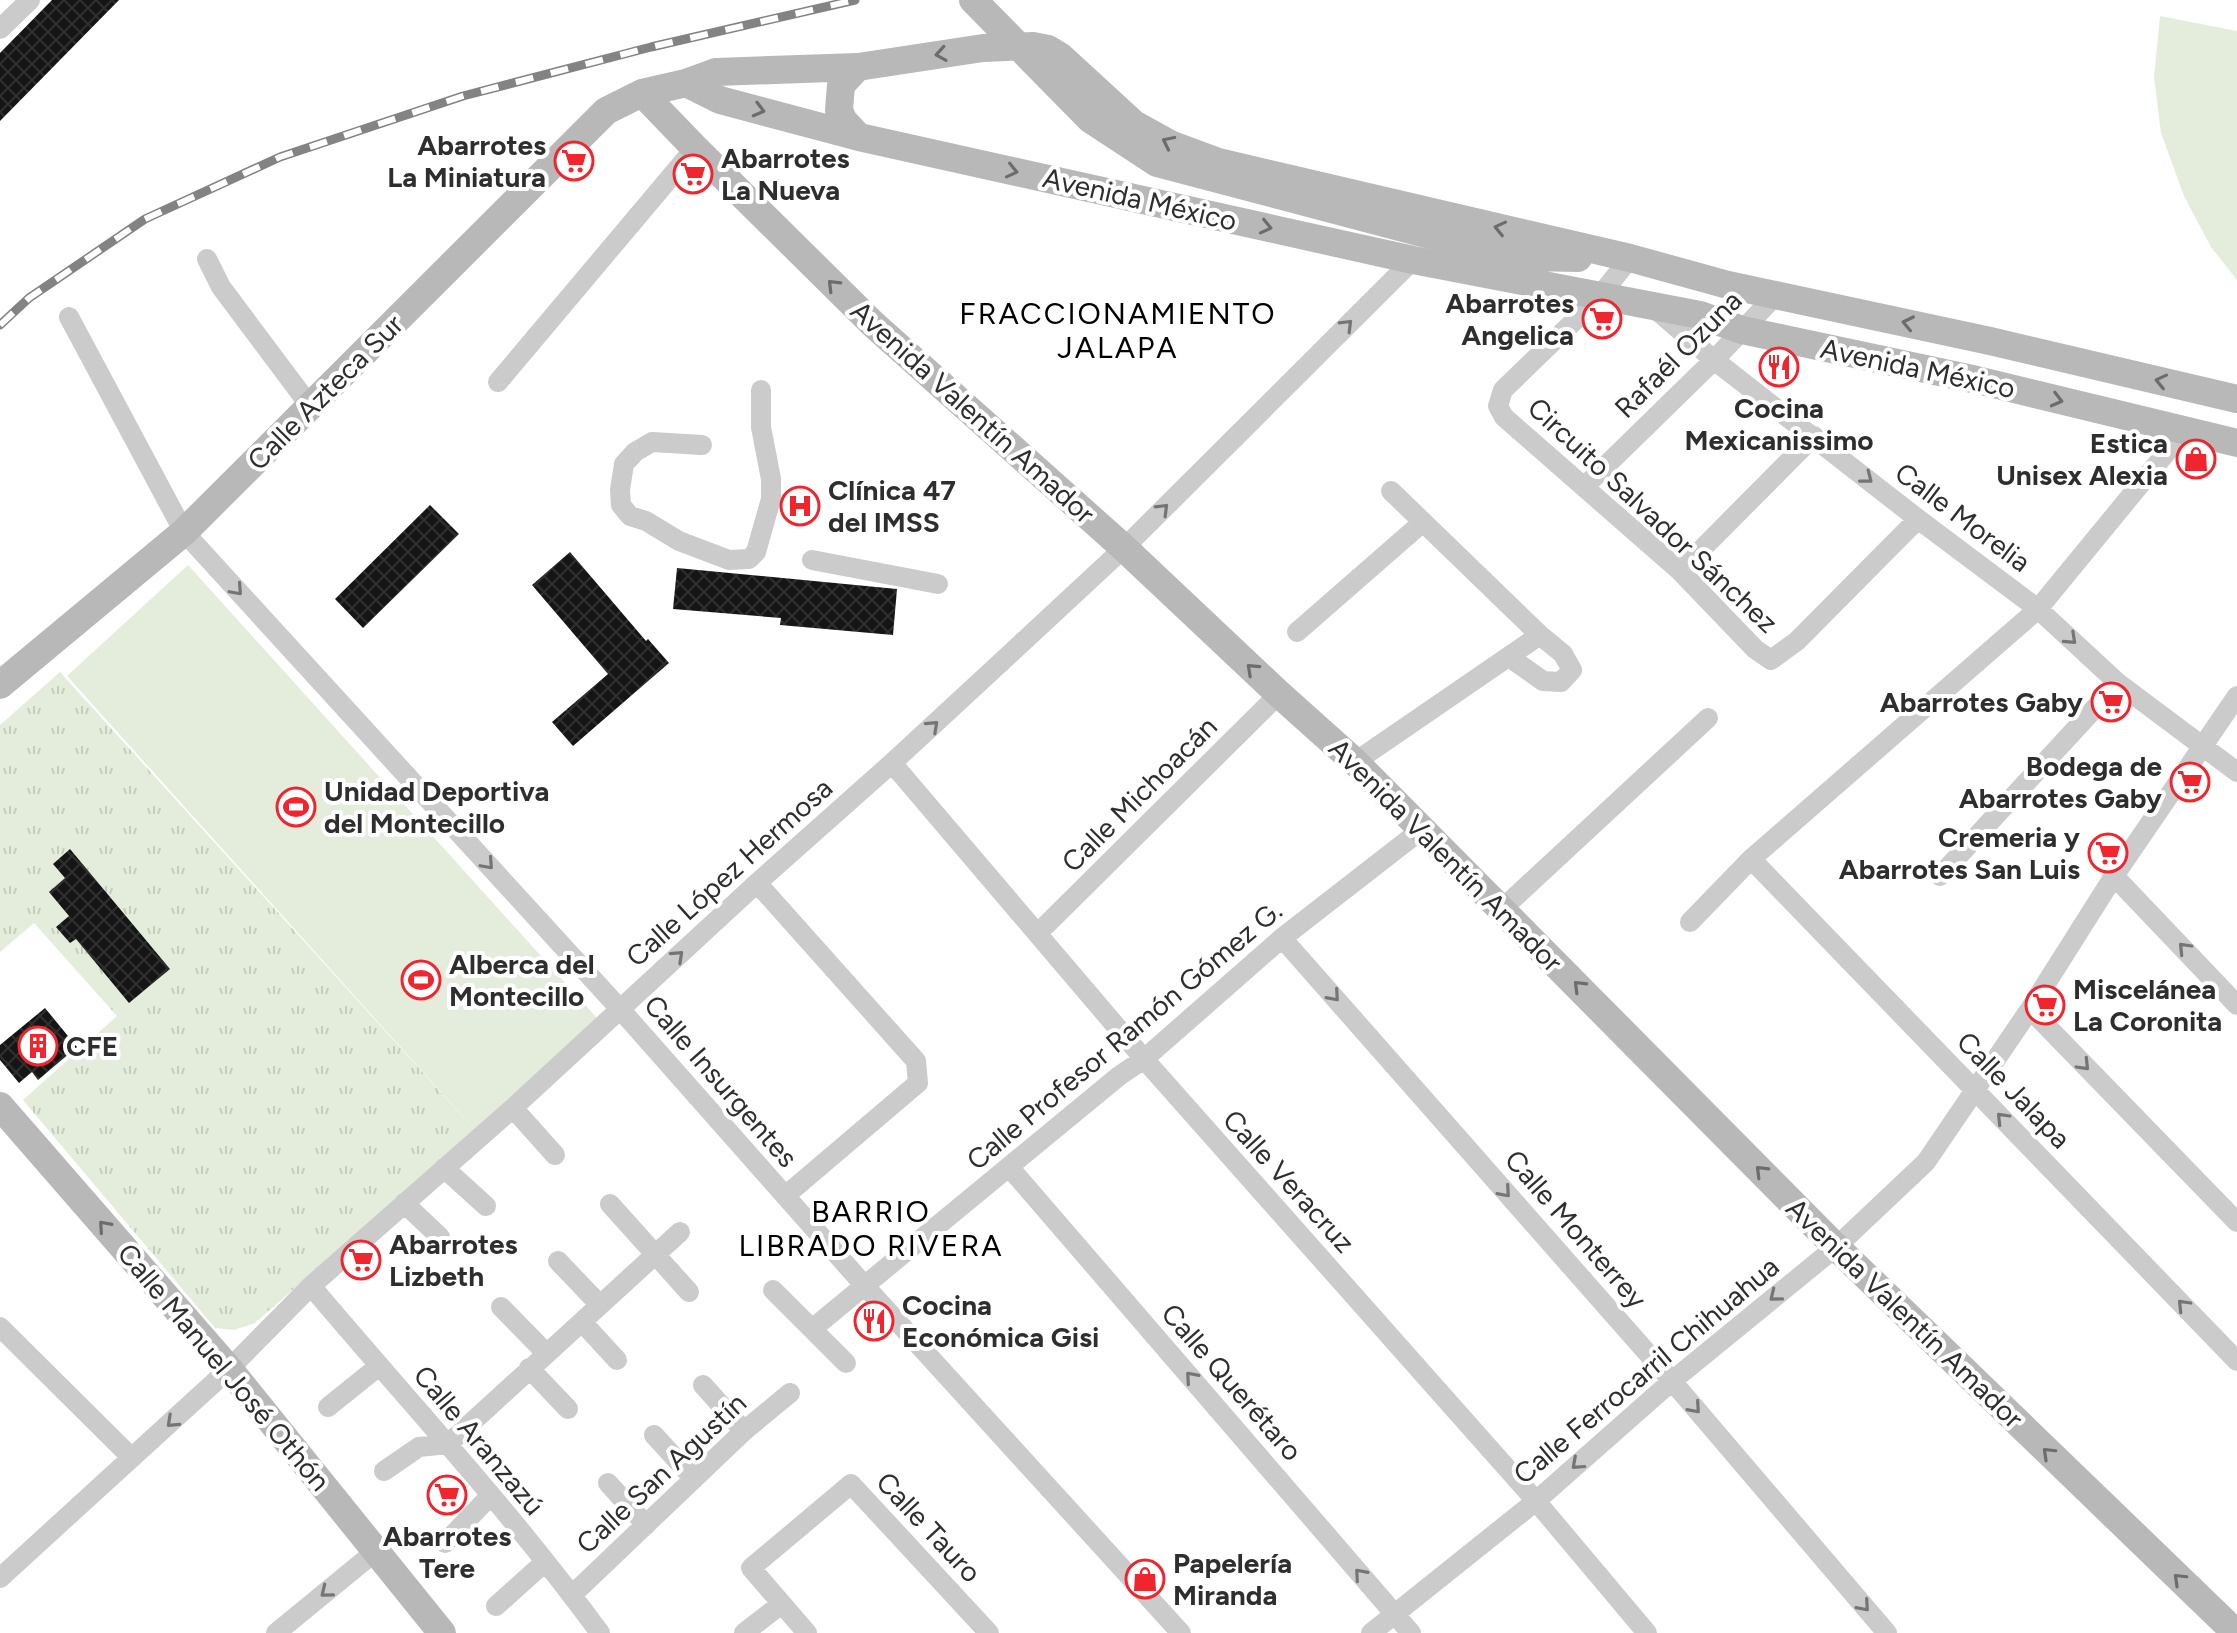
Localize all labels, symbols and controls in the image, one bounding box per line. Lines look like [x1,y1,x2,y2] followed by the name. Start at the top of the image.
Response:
[934,45,948,62] one-way arrow
[752,101,765,118] one-way arrow
[387,128,546,194] place label: Abarrotes La Miniatura
[1161,136,1176,152] one-way arrow
[553,140,595,182] supermarket icon: Abarrotes La Miniatura
[721,141,850,207] place label: Abarrotes La Nueva
[672,153,714,195] supermarket icon: Abarrotes La Nueva
[1040,160,1240,238] street label: Avenida México
[1004,162,1018,179] one-way arrow
[1258,218,1272,235] one-way arrow
[1494,220,1507,237] one-way arrow
[828,279,842,294] one-way arrow
[1607,283,1749,425] street label: Rafaél Ozuna
[1445,286,1574,352] place label: Abarrotes Angelica
[844,294,1102,531] street label: Avenida Valentín Amador
[959,295,1277,366] district label: FRACCIONAMIENTO JALAPA
[1581,298,1623,340] supermarket icon: Abarrotes Angelica
[240,307,410,477] street label: Calle Azteca Sur
[1901,315,1915,332] one-way arrow
[1338,320,1352,335] one-way arrow
[1818,331,2018,405] street label: Avenida México
[1758,346,1800,388] restaurant icon: Cocina Mexicanissimo
[2155,373,2168,390] one-way arrow
[1521,390,1785,640] street label: Circuito Salvador Sánchez
[2050,390,2064,407] one-way arrow
[1685,391,1873,457] place label: Cocina Mexicanissimo
[1996,426,2168,492] place label: Estica Unisex Alexia
[2175,438,2217,480] shop icon: Estica Unisex Alexia
[1889,455,2037,579] street label: Calle Morelia
[1858,469,1873,483] one-way arrow
[828,473,956,539] place label: Clínica 47 del IMSS
[779,485,821,527] hospital icon: Clínica 47 del IMSS
[1154,504,1168,518] one-way arrow
[227,580,241,595] one-way arrow
[2061,630,2076,644] one-way arrow
[1247,663,1261,678] one-way arrow
[2090,681,2132,723] supermarket icon: Abarrotes Gaby
[1880,685,2084,719] place label: Abarrotes Gaby
[1054,709,1224,879] street label: Calle Michoacán
[924,720,938,735] one-way arrow
[1322,731,1570,979] street label: Avenida Valentín Amador
[1959,749,2163,815] place label: Bodega de Abarrotes Gaby
[2169,761,2211,803] supermarket icon: Bodega de Abarrotes Gaby
[619,771,839,973] street label: Calle López Hermosa
[324,774,549,840] place label: Unidad Deportiva del Montecillo
[275,786,317,828] sports icon: Unidad Deportiva del Montecillo
[1839,820,2081,886] place label: Cremeria y Abarrotes San Luis
[2087,832,2129,874] supermarket icon: Cremeria y Abarrotes San Luis
[478,855,493,869] one-way arrow
[960,893,1288,1177] street label: Calle Profesor Ramón Gómez G.
[2178,943,2193,957] one-way arrow
[449,947,595,1013] place label: Alberca del Montecillo
[668,952,683,966] one-way arrow
[400,959,442,1001] sports icon: Alberca del Montecillo
[2073,972,2222,1038] place label: Miscelánea La Coronita
[1573,981,1588,995] one-way arrow
[2024,984,2066,1026] supermarket icon: Miscelánea La Coronita
[1324,987,1339,1002] one-way arrow
[637,988,805,1174] street label: Calle Insurgentes
[17,1025,59,1067] building icon: CFE
[1950,1025,2078,1155] street label: Calle Jalapa
[66,1029,118,1063] place label: CFE
[2075,1056,2089,1070] one-way arrow
[1216,1103,1362,1259] street label: Calle Veracruz
[1997,1113,2011,1127] one-way arrow
[1498,1143,1654,1315] street label: Calle Monterrey
[1756,1166,1771,1180] one-way arrow
[1496,1182,1510,1197] one-way arrow
[1779,1191,2031,1435] street label: Avenida Valentín Amador
[738,1193,1004,1264] district label: BARRIO LIBRADO RIVERA
[99,1220,114,1235] one-way arrow
[389,1227,518,1293] place label: Abarrotes Lizbeth
[111,1236,337,1498] street label: Calle Manuel José Othón
[340,1239,382,1281] supermarket icon: Abarrotes Lizbeth
[1506,1249,1786,1491] street label: Calle Ferrocarril Chihuahua
[1770,1286,1785,1301] one-way arrow
[902,1288,1099,1354] place label: Cocina Económica Gisi
[1155,1296,1309,1468] street label: Calle Querétaro
[853,1300,895,1342] restaurant icon: Cocina Económica Gisi
[2178,1300,2192,1314] one-way arrow
[407,1358,551,1522] street label: Calle Aranzazú
[1186,1371,1200,1386] one-way arrow
[569,1386,753,1560] street label: Calle San Agustín
[1685,1399,1700,1414] one-way arrow
[166,1412,181,1426] one-way arrow
[2043,1447,2057,1462] one-way arrow
[1572,1455,1587,1469] one-way arrow
[869,1465,989,1589] street label: Calle Tauro
[426,1474,468,1516] supermarket icon: Abarrotes Tere
[383,1519,511,1585] place label: Abarrotes Tere
[1173,1546,1292,1612] place label: Papelería Miranda
[1124,1558,1166,1600] shop icon: Papelería Miranda
[1355,1568,1370,1583] one-way arrow
[2174,1574,2188,1589] one-way arrow
[321,1582,335,1597] one-way arrow
[1854,1597,1869,1611] one-way arrow

